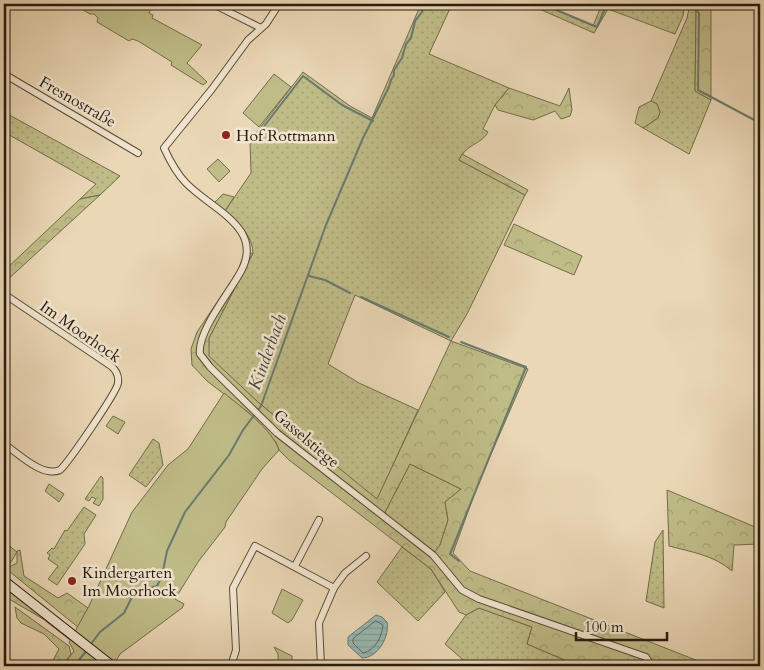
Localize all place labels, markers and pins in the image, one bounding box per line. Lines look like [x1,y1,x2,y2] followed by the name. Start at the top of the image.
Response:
[236,125,336,147] place label: Hof Rottmann
[220,129,232,141] marker: Hof Rottmann
[82,562,177,602] place label: Kindergarten Im Moorhock
[66,575,78,587] marker: Kindergarten Im Moorhock

